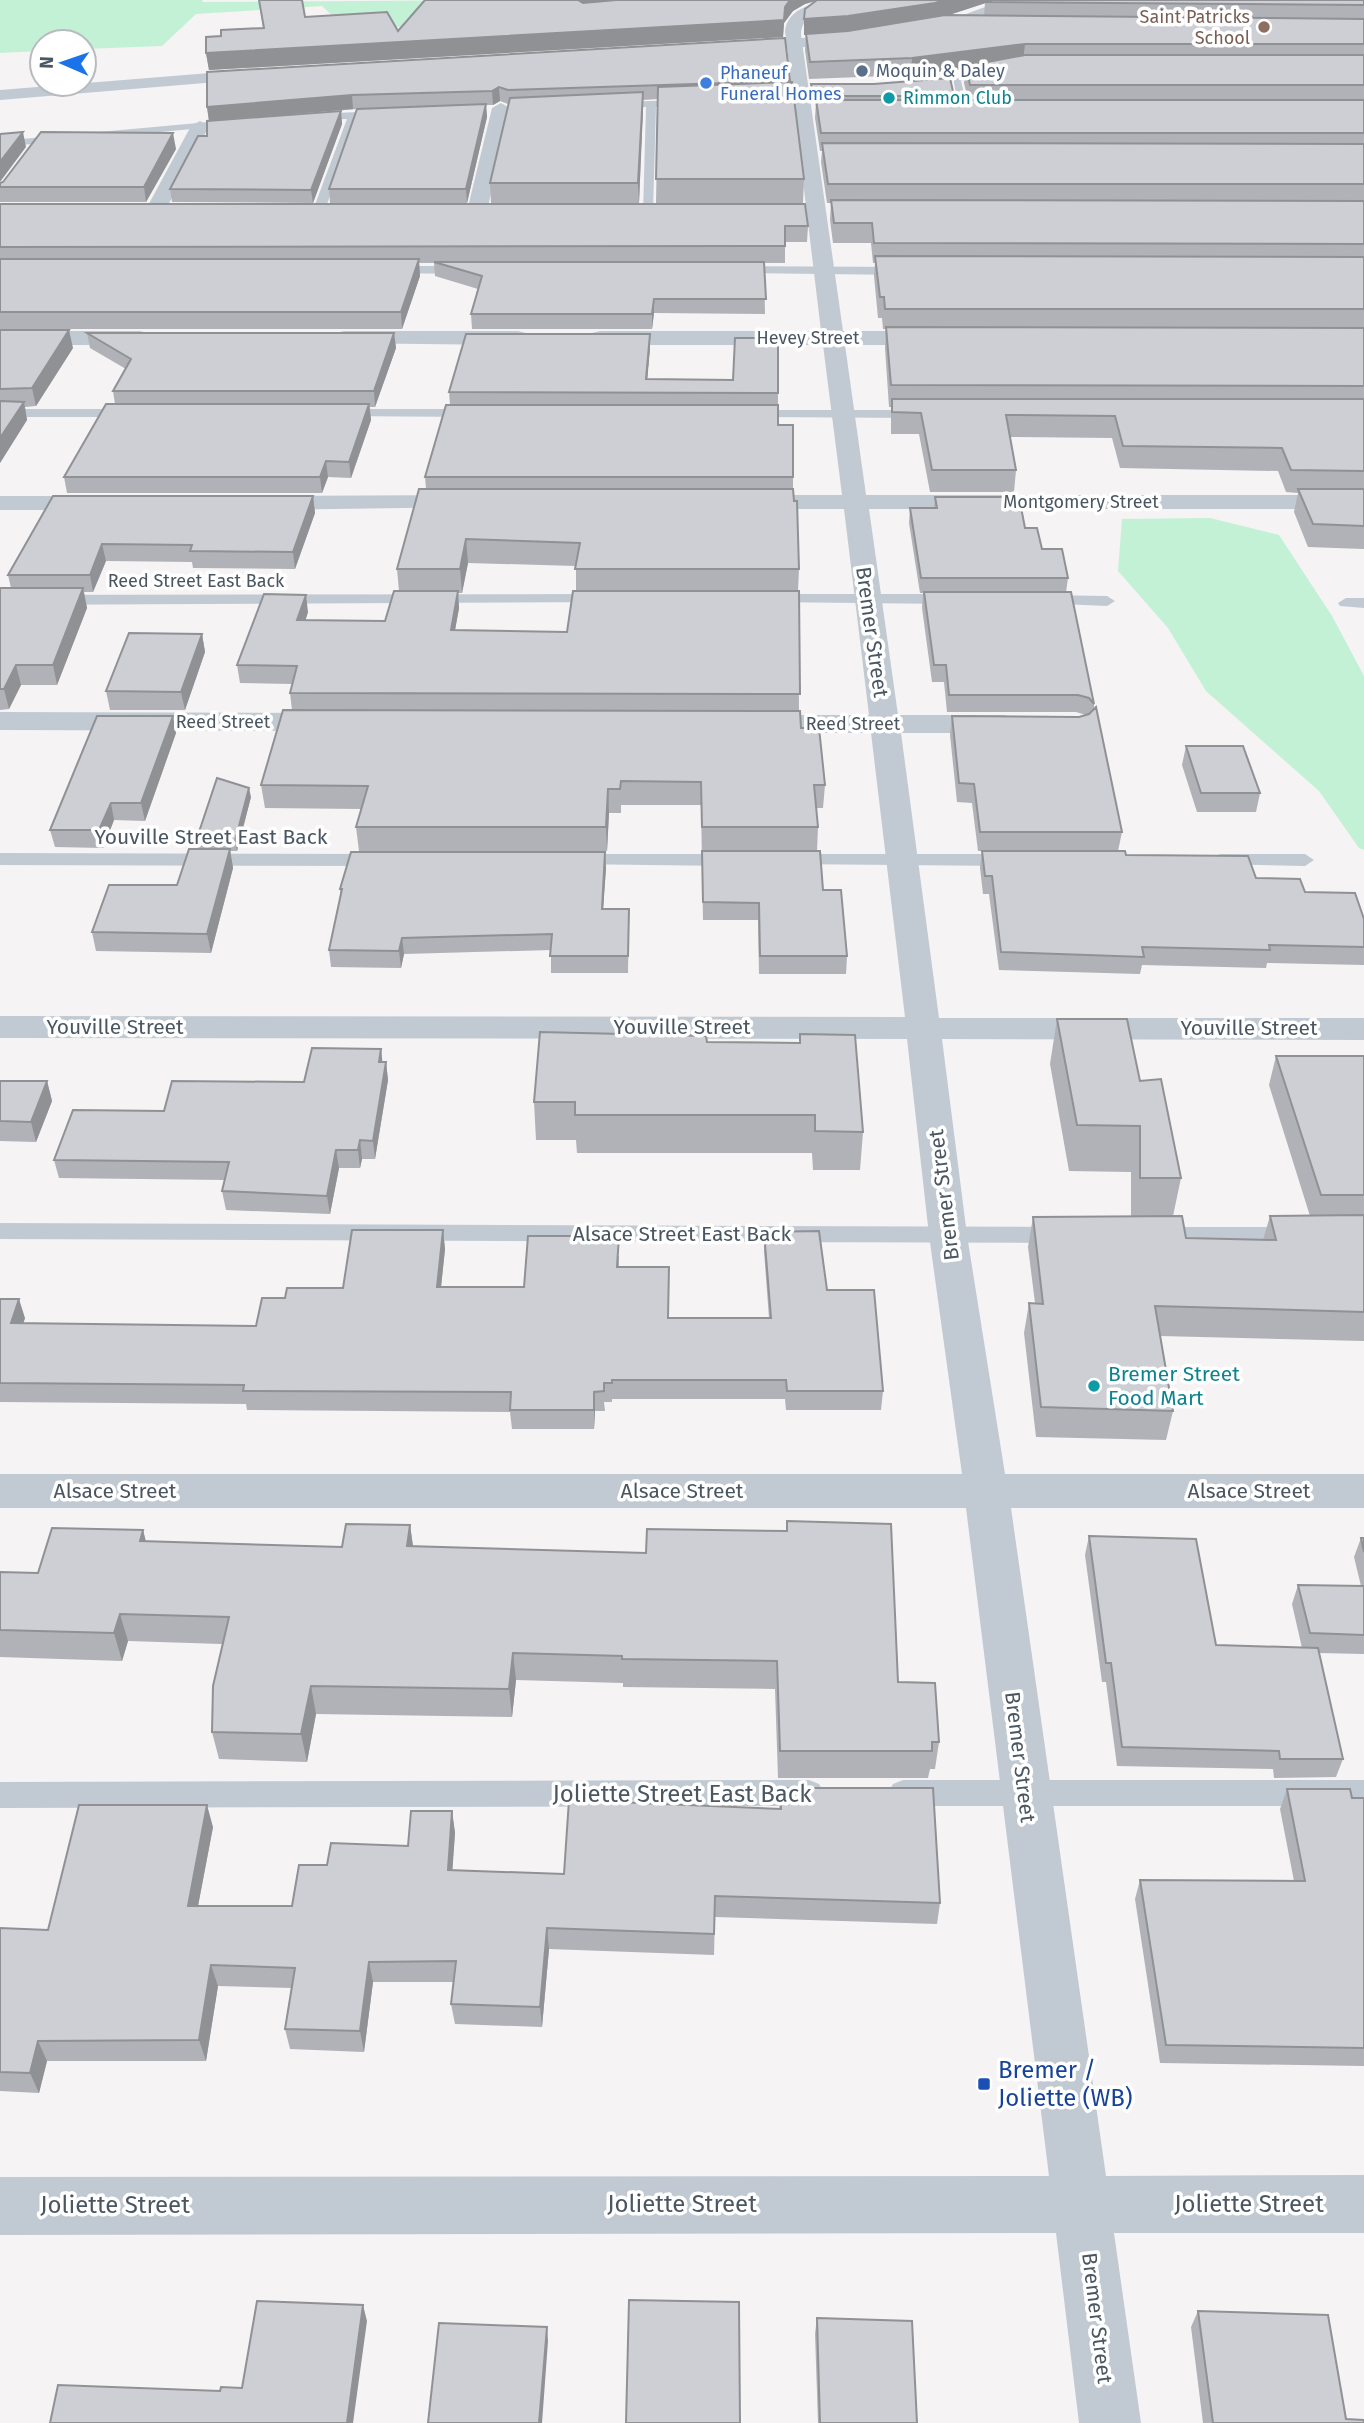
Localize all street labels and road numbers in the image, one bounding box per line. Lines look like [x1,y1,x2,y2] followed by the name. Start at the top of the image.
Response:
[757,327,860,349] street label: Hevey Street
[1003,491,1159,513] street label: Montgomery Street
[850,565,894,699] street label: Bremer Street
[108,570,285,592] street label: Reed Street East Back
[176,711,271,733] street label: Reed Street
[806,713,901,735] street label: Reed Street
[95,824,328,850] street label: Youville Street East Back
[46,1014,184,1040] street label: Youville Street
[613,1014,751,1040] street label: Youville Street
[1180,1015,1318,1041] street label: Youville Street
[923,1128,965,1262] street label: Bremer Street
[573,1221,791,1247] street label: Alsace Street East Back
[54,1478,177,1504] street label: Alsace Street
[621,1478,744,1504] street label: Alsace Street
[1188,1478,1311,1504] street label: Alsace Street
[999,1690,1041,1824] street label: Bremer Street
[552,1780,812,1808] street label: Joliette Street East Back
[607,2190,757,2218] street label: Joliette Street
[1174,2190,1324,2218] street label: Joliette Street
[40,2191,190,2219] street label: Joliette Street
[1076,2251,1118,2385] street label: Bremer Street

